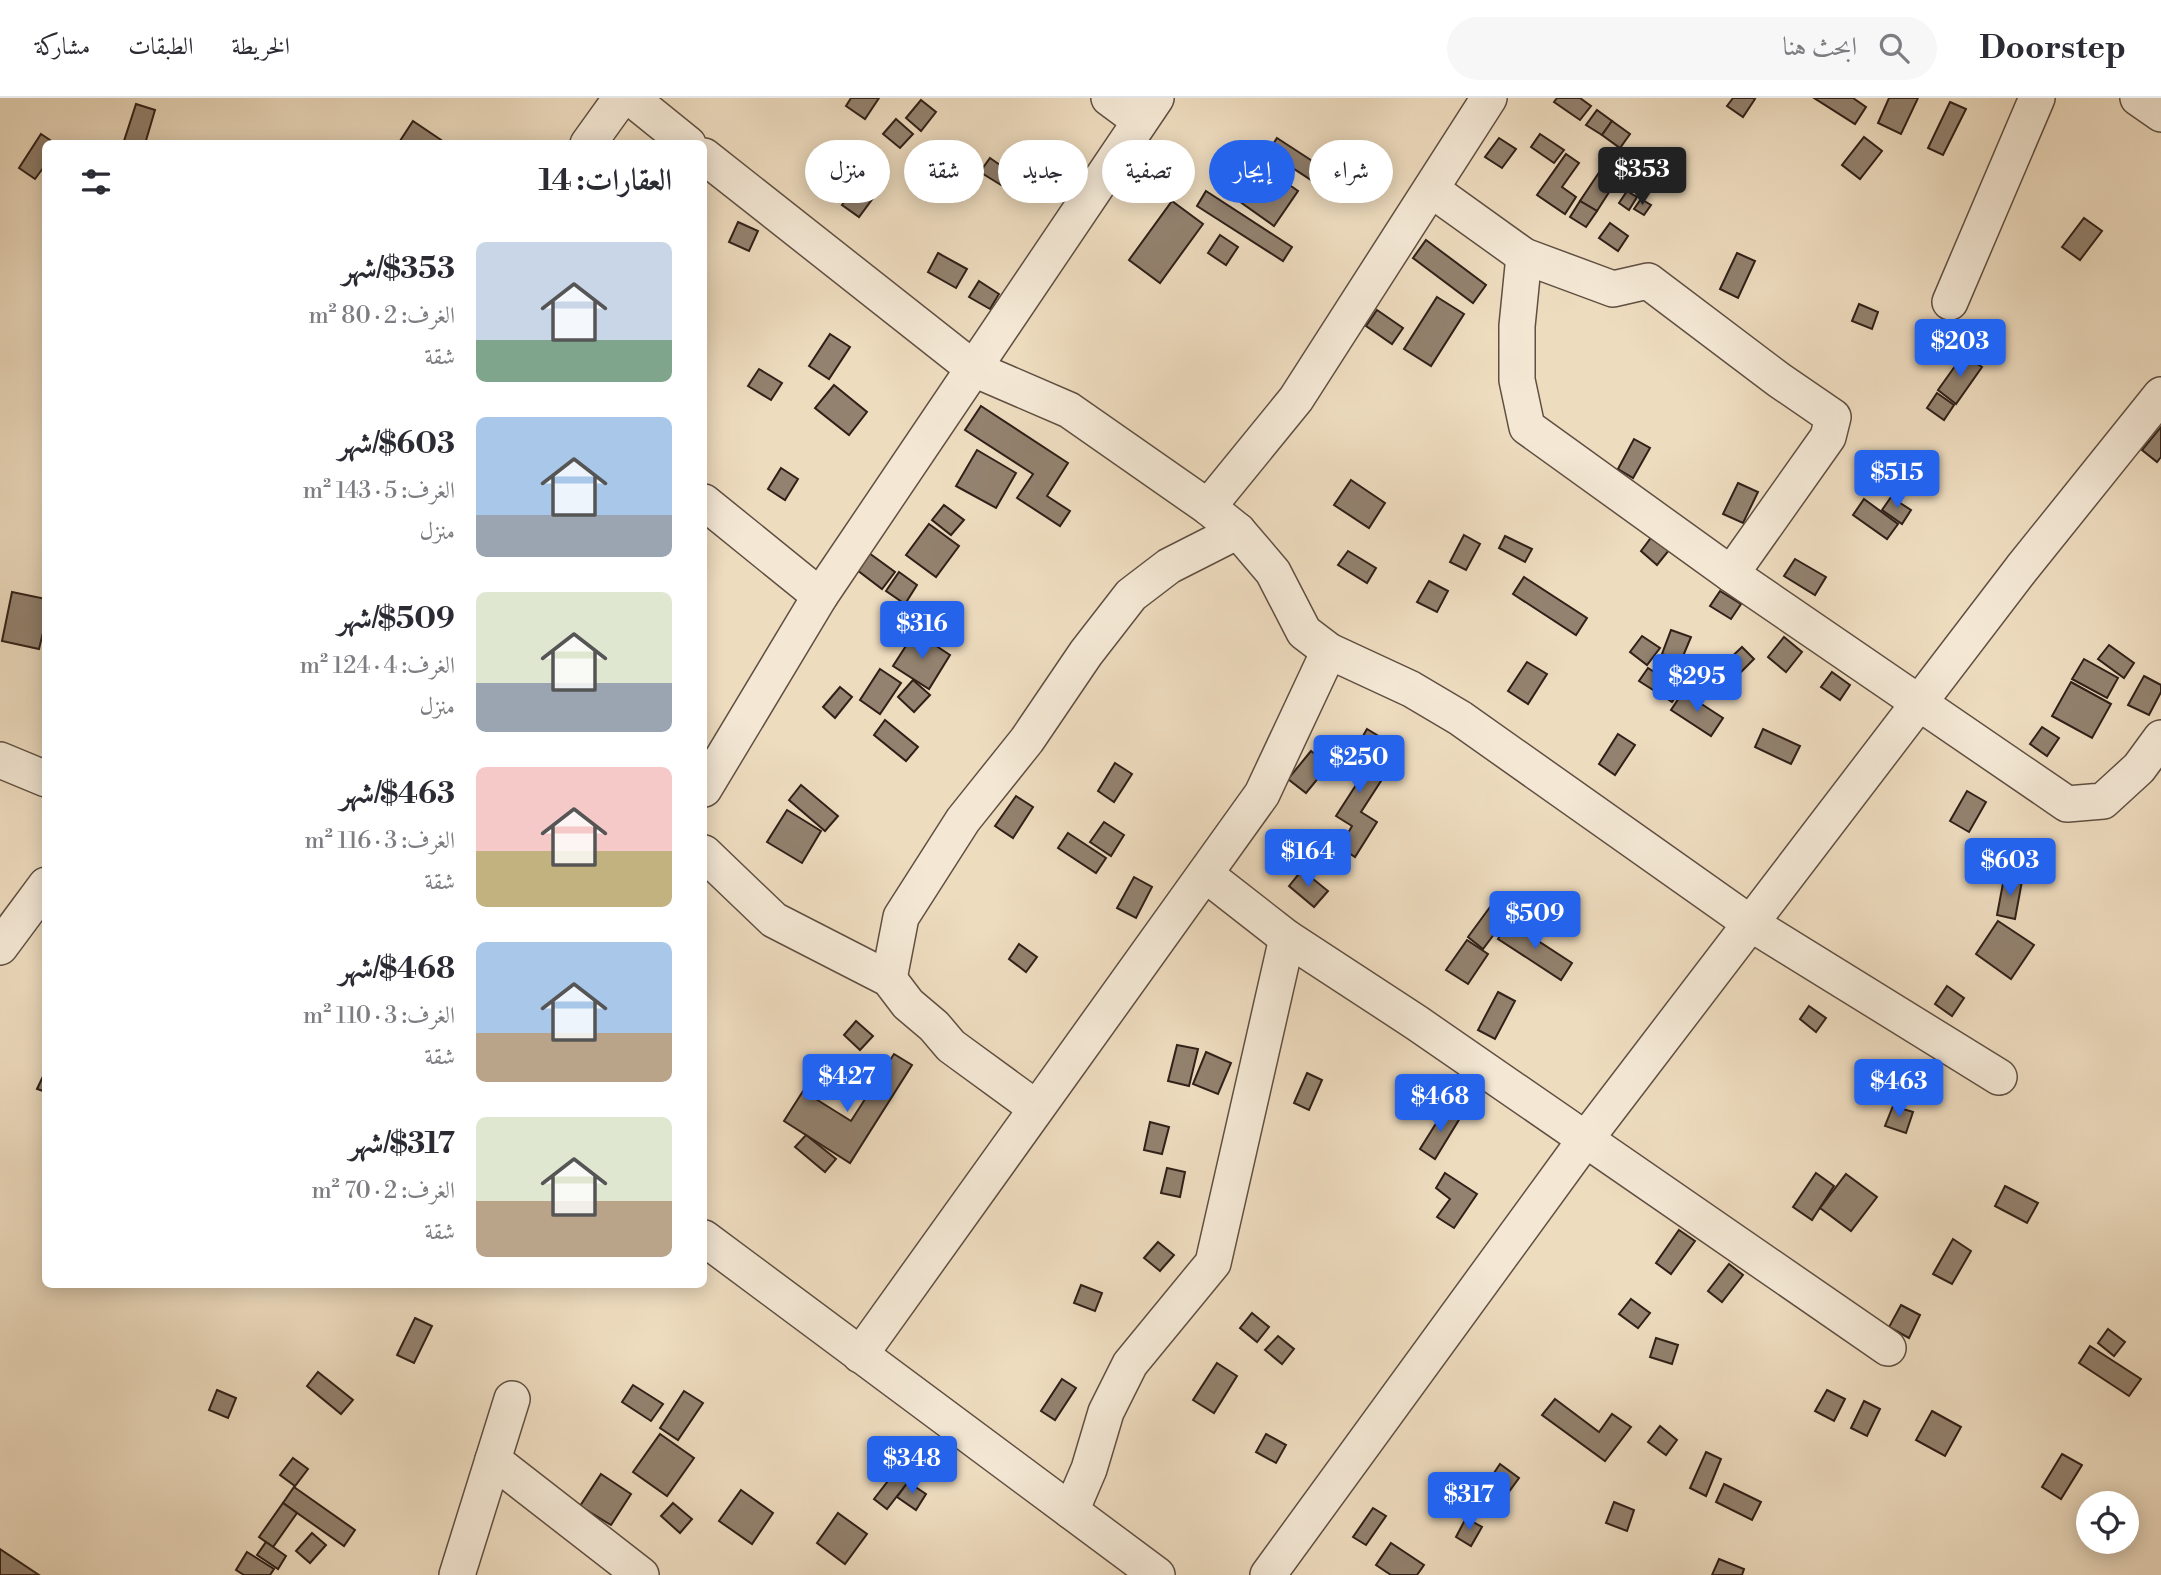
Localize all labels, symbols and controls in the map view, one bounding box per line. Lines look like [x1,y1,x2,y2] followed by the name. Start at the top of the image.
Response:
[1447,17,1937,80] search box
[1979,28,2126,69] text: Doorstep
[1875,29,1913,67] icon: search
[1782,31,1857,63] text: ابحث هنا
[35,32,90,62] text: مشاركة
[128,32,194,62] text: الطبقات
[232,32,290,62] text: الخريطة
[805,140,890,203] chip: منزل
[904,140,984,203] chip: شقة
[998,140,1088,203] chip: جديد
[1102,140,1195,203] chip: تصفية
[1209,140,1295,203] chip: إيجار
[1309,140,1393,203] chip: شراء
[1601,148,1683,207] pin: $353
[1614,156,1670,184] text: $353
[539,162,672,200] text: العقارات: 14
[77,163,115,201] icon: filters
[342,250,455,288] text: $353/شهر
[532,270,616,354] icon: home
[308,302,455,330] text: الغرف: 2 · 80 m²
[1919,320,2001,379] pin: $203
[1931,328,1989,356] text: $203
[425,343,455,371] text: شقة
[338,425,455,463] text: $603/شهر
[532,445,616,529] icon: home
[1856,450,1938,510] pin: $515
[1870,459,1924,487] text: $515
[303,477,455,505] text: الغرف: 5 · 143 m²
[420,518,455,546] text: منزل
[338,600,455,638] text: $509/شهر
[881,602,963,661] pin: $316
[896,610,948,638] text: $316
[532,620,616,704] icon: home
[300,652,455,680] text: الغرف: 4 · 124 m²
[1656,654,1738,714] pin: $295
[1669,663,1725,691] text: $295
[420,693,455,721] text: منزل
[1318,736,1400,795] pin: $250
[1329,744,1389,772] text: $250
[340,775,455,813] text: $463/شهر
[532,795,616,879] icon: home
[304,827,455,855] text: الغرف: 3 · 116 m²
[1267,830,1349,889] pin: $164
[1281,838,1335,866] text: $164
[1969,838,2051,898] pin: $603
[1981,847,2039,875] text: $603
[425,868,455,896] text: شقة
[1494,892,1576,951] pin: $509
[1505,900,1565,928] text: $509
[339,950,455,988] text: $468/شهر
[532,970,616,1054] icon: home
[303,1002,455,1030] text: الغرف: 3 · 110 m²
[425,1043,455,1071] text: شقة
[806,1054,888,1114] pin: $427
[1858,1060,1940,1119] pin: $463
[819,1063,875,1091] text: $427
[1870,1068,1928,1096] text: $463
[1399,1074,1481,1134] pin: $468
[1411,1083,1469,1111] text: $468
[349,1125,455,1163] text: $317/شهر
[532,1145,616,1229] icon: home
[311,1177,455,1205] text: الغرف: 2 · 70 m²
[425,1218,455,1246] text: شقة
[871,1436,953,1496] pin: $348
[883,1445,941,1473] text: $348
[1428,1472,1510,1532] pin: $317
[1444,1481,1494,1509] text: $317
[2076,1491,2139,1554] map controls
[2076,1491,2139,1554] button: locate

